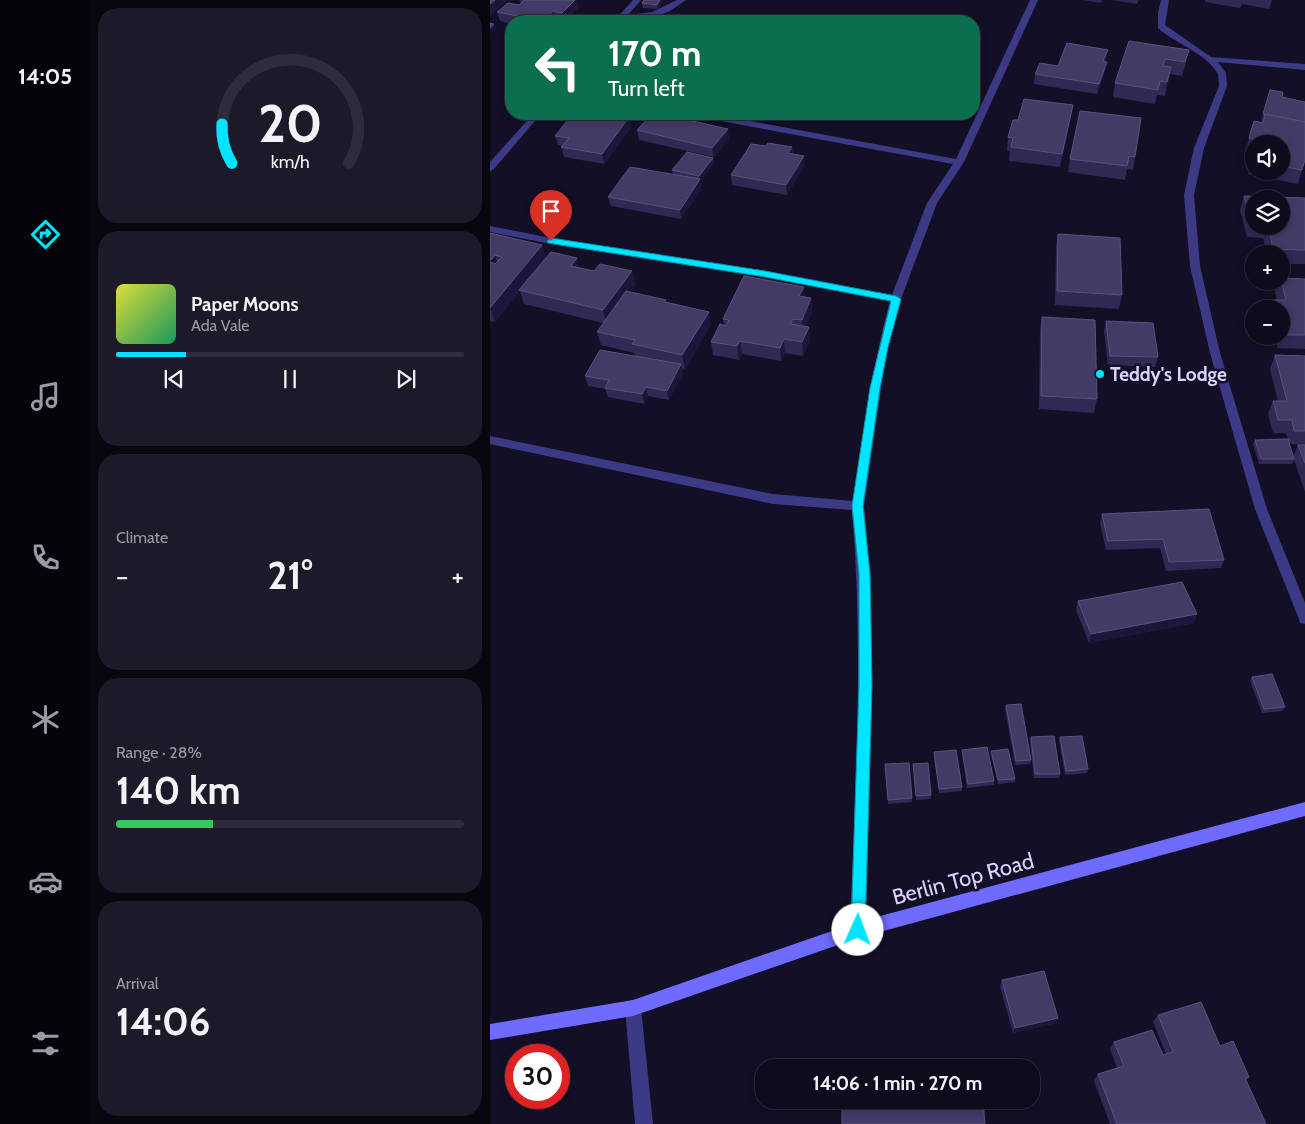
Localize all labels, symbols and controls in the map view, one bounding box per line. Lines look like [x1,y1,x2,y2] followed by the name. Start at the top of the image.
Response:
[608,32,701,75] text: 170 m
[525,35,590,100] icon: left
[18,63,72,90] text: 14:05
[608,75,685,102] text: Turn left
[258,92,322,155] text: 20
[1245,135,1290,345] map controls
[1245,135,1290,180] button: sound
[270,151,310,172] text: km/h
[530,190,572,241] pin
[1245,190,1290,235] button: layers
[537,197,565,225] icon: arrive
[28,217,63,252] icon: directions
[1245,245,1290,290] button: +
[191,293,299,316] text: Paper Moons
[1245,300,1290,345] button: −
[191,316,250,335] text: Ada Vale
[1110,363,1227,386] place label: Teddy's Lodge
[160,365,188,393] icon: previous
[276,365,304,393] icon: pause
[392,365,420,393] icon: next
[1094,368,1106,380] marker: Teddy's Lodge
[28,379,63,414] icon: music
[116,528,168,547] text: Climate
[28,540,63,575] icon: phone
[267,552,313,599] text: 21°
[116,559,128,593] text: −
[452,559,464,593] text: +
[28,702,63,737] icon: climate
[116,743,202,762] text: Range · 28%
[116,767,240,814] text: 140 km
[889,847,1037,911] street label: Berlin Top Road
[28,864,63,899] icon: car
[831,903,883,955] position arrow
[116,974,159,993] text: Arrival
[116,998,210,1045] text: 14:06
[28,1026,63,1061] icon: filters
[505,1044,570,1109] speed limit sign: 30
[813,1072,982,1095] text: 14:06 · 1 min · 270 m

